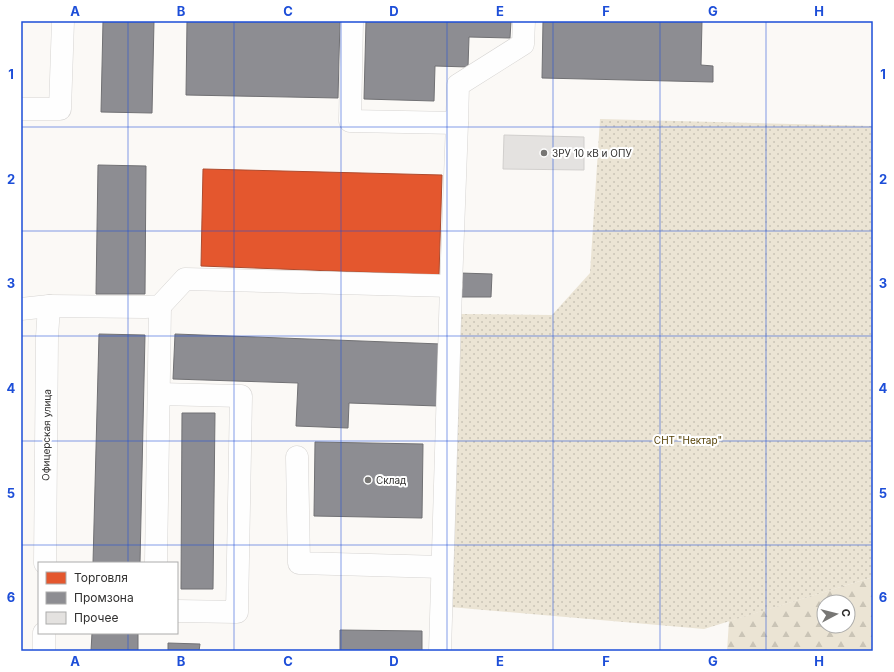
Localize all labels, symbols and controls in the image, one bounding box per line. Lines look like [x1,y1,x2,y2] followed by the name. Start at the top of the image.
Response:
[70,3,80,19] text: A
[177,3,186,19] text: B
[283,3,293,19] text: C
[389,3,399,19] text: D
[496,3,504,19] text: E
[602,3,610,19] text: F
[708,3,718,19] text: G
[814,3,824,19] text: H
[8,66,14,82] text: 1
[880,66,886,82] text: 1
[552,147,632,159] place label: ЗРУ 10 кВ и ОПУ
[539,148,549,158] marker: ЗРУ 10 кВ и ОПУ
[7,171,15,187] text: 2
[879,171,887,187] text: 2
[7,275,15,291] text: 3
[879,275,887,291] text: 3
[7,380,16,396] text: 4
[879,380,888,396] text: 4
[39,389,53,481] street label: Офицерская улица
[654,434,722,446] park label: СНТ "Нектар"
[376,474,406,486] place label: Склад
[363,475,373,485] marker: Склад
[7,485,15,501] text: 5
[879,485,887,501] text: 5
[38,562,178,634] legend
[74,570,128,585] text: Торговля
[7,589,15,605] text: 6
[879,589,887,605] text: 6
[74,590,134,605] text: Промзона
[816,594,856,634] north arrow
[838,608,853,618] text: С
[74,610,119,625] text: Прочее
[70,653,80,669] text: A
[177,653,186,669] text: B
[283,653,293,669] text: C
[389,653,399,669] text: D
[496,653,504,669] text: E
[602,653,610,669] text: F
[708,653,718,669] text: G
[814,653,824,669] text: H

